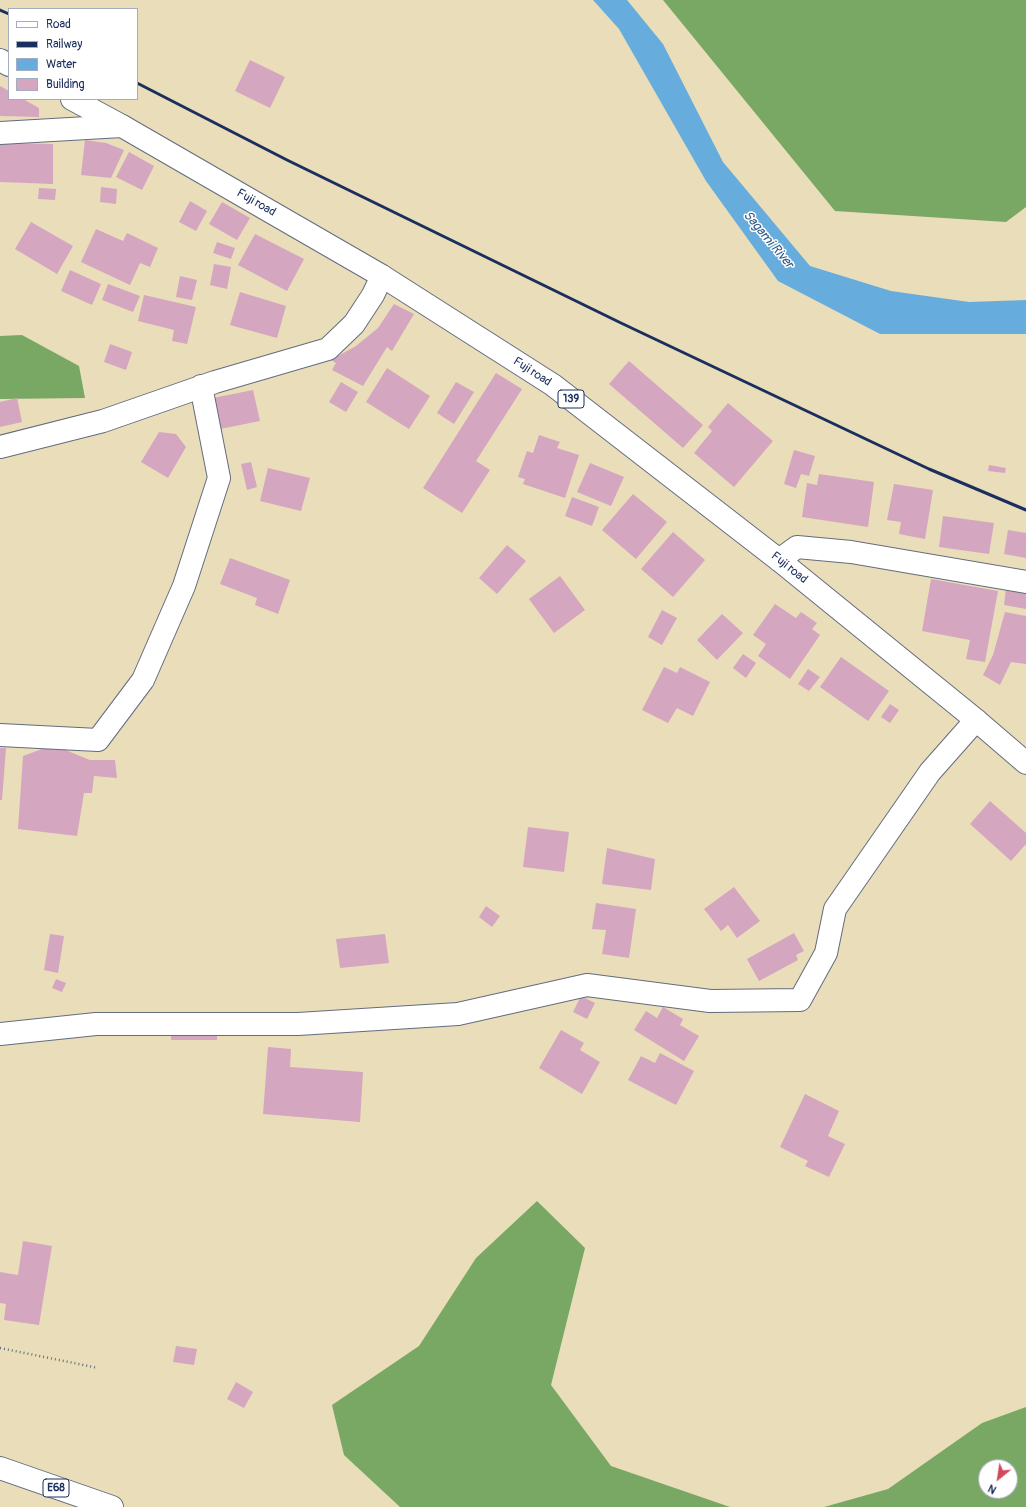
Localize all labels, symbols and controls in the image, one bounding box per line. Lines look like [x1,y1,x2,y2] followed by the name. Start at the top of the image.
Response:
[8,8,138,100] legend
[46,17,71,32] text: Road
[46,37,82,52] text: Railway
[46,57,77,72] text: Water
[46,77,85,92] text: Building
[234,186,278,220] street label: Fuji road
[740,208,796,272] water label: Sagami River
[510,354,554,390] street label: Fuji road
[558,390,584,408] road number: 139
[768,549,810,587] street label: Fuji road
[978,1459,1018,1499] north arrow
[43,1479,69,1497] road number: E68
[986,1481,999,1496] text: N

